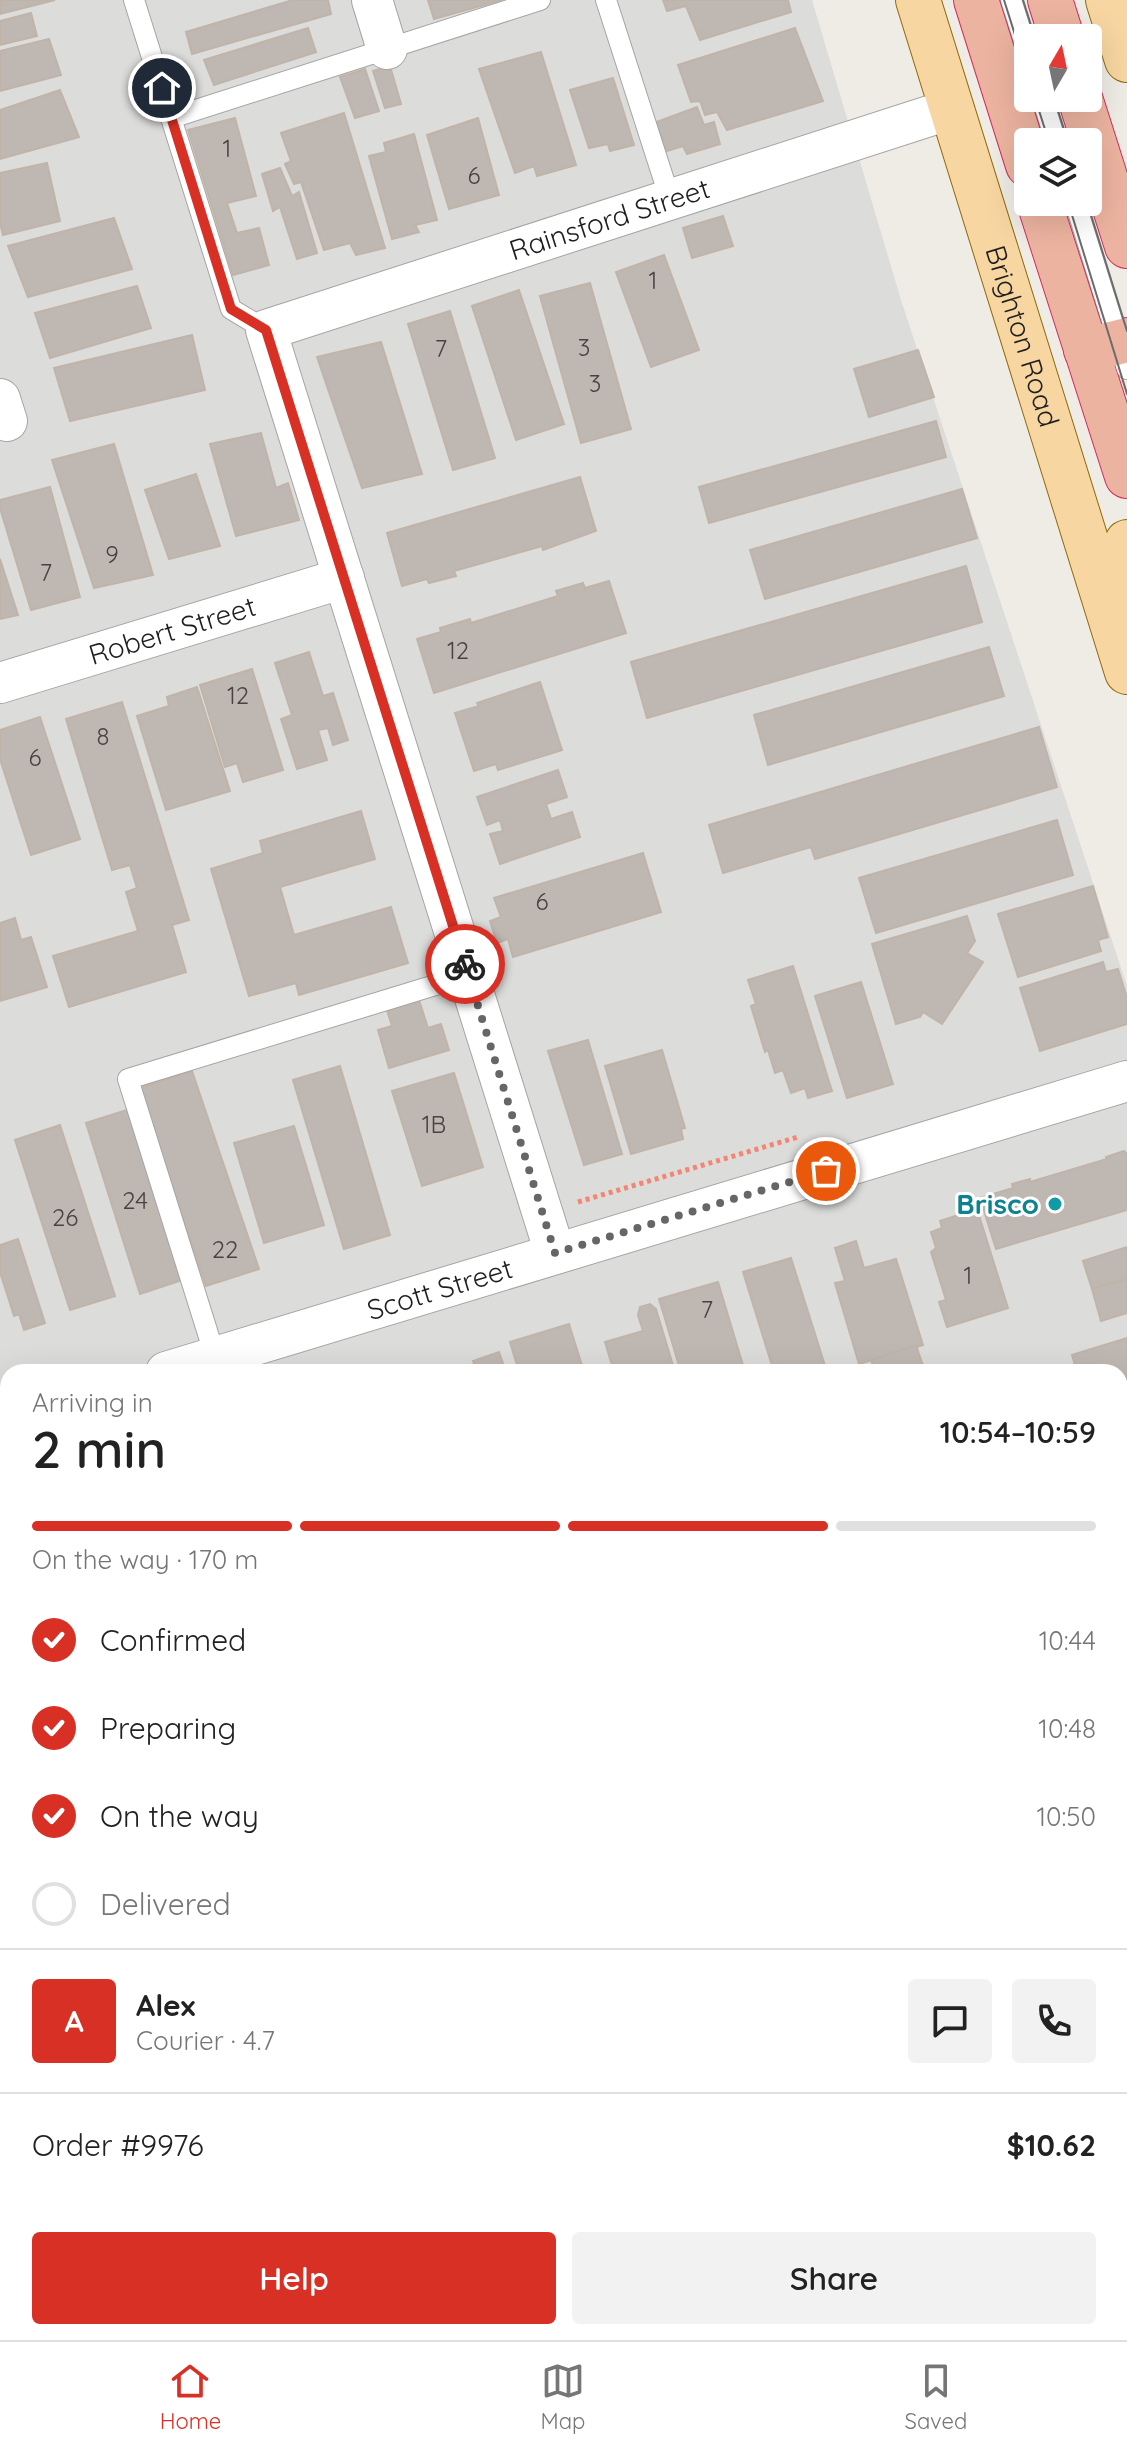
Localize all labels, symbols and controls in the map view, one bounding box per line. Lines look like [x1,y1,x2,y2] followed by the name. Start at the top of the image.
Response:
[1014,24,1102,112] north arrow
[1014,24,1102,216] map controls
[128,54,196,122] pin
[140,66,184,110] icon: home
[1014,128,1102,216] button: layers
[223,133,231,163] house number: 1
[468,160,481,190] house number: 6
[505,170,714,267] street label: Rainsford Street
[978,241,1068,431] street label: Brighton Road
[649,265,657,295] house number: 1
[578,332,590,362] house number: 3
[435,333,447,363] house number: 7
[589,368,601,398] house number: 3
[105,539,119,569] house number: 9
[40,557,52,587] house number: 7
[84,588,260,672] street label: Robert Street
[447,635,469,665] house number: 12
[227,680,249,710] house number: 12
[97,721,109,751] house number: 8
[29,742,42,772] house number: 6
[536,886,549,916] house number: 6
[425,924,505,1004] courier
[443,942,487,986] icon: bike
[422,1109,446,1139] house number: 1B
[792,1137,860,1205] pin
[804,1149,848,1193] icon: bag
[122,1185,148,1215] house number: 24
[956,1186,1039,1221] place label: Brisco
[1046,1195,1064,1213] marker: Brisco
[52,1202,78,1232] house number: 26
[212,1234,238,1264] house number: 22
[363,1250,517,1327] street label: Scott Street
[964,1260,972,1290] house number: 1
[701,1294,713,1324] house number: 7
[32,1386,153,1419] text: Arriving in
[940,1413,1096,1451] text: 10:54–10:59
[32,1416,166,1481] text: 2 min
[32,1543,258,1576] text: On the way · 170 m
[32,1618,76,1662] icon: check
[100,1621,246,1659] text: Confirmed
[1039,1624,1096,1657] text: 10:44
[32,1706,76,1750] icon: check
[100,1709,236,1747] text: Preparing
[1038,1712,1096,1745] text: 10:48
[32,1794,76,1838] icon: check
[100,1797,259,1835] text: On the way
[1036,1800,1096,1833] text: 10:50
[100,1885,231,1923] text: Delivered
[908,1979,992,2063] button: chat
[1012,1979,1096,2063] button: phone
[136,1986,195,2024] text: Alex
[64,2002,84,2040] text: A
[136,2024,275,2057] text: Courier · 4.7
[32,2126,204,2164] text: Order #9976
[1007,2126,1096,2164] text: $10.62
[32,2232,556,2324] button: Help
[572,2232,1096,2324] button: Share
[160,2359,221,2435] tab: Home
[541,2359,585,2435] tab: Map
[905,2359,967,2435] tab: Saved

